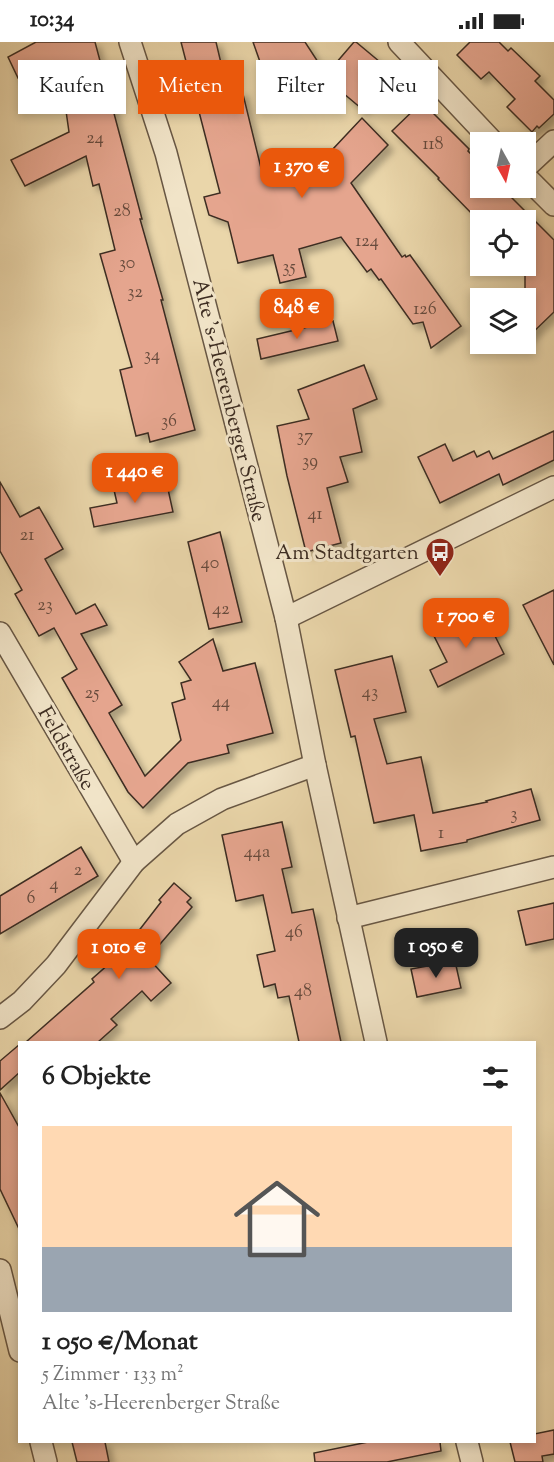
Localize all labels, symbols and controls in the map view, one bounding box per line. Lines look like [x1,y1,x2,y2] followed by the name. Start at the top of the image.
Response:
[30,5,74,37] text: 10:34
[18,60,126,114] chip: Kaufen
[138,60,244,114] chip: Mieten
[256,60,346,114] chip: Filter
[358,60,438,114] chip: Neu
[86,126,104,152] house number: 24
[422,132,444,158] house number: 118
[470,132,536,198] north arrow
[470,132,536,354] map controls
[247,148,357,199] pin: 1 370 €
[274,153,330,182] text: 1 370 €
[113,199,131,225] house number: 28
[470,210,536,276] button: locate
[355,229,379,255] house number: 124
[119,251,135,277] house number: 30
[282,255,296,281] house number: 35
[183,276,273,525] street label: Alte 's-Heerenberger Straße
[127,280,143,306] house number: 32
[470,288,536,354] button: layers
[255,289,339,340] pin: 848 €
[274,294,320,323] text: 848 €
[413,297,437,323] house number: 126
[144,343,160,369] house number: 34
[161,409,177,435] house number: 36
[297,424,313,450] house number: 37
[302,449,318,475] house number: 39
[80,453,190,504] pin: 1 440 €
[106,458,164,487] text: 1 440 €
[307,502,323,528] house number: 41
[20,523,34,549] house number: 21
[424,536,456,578] bus stop icon: Am Stadtgarten
[275,539,419,569] place label: Am Stadtgarten
[201,551,219,577] house number: 40
[37,593,53,619] house number: 23
[212,597,230,623] house number: 42
[411,598,521,649] pin: 1 700 €
[437,603,495,632] text: 1 700 €
[362,680,378,706] house number: 43
[85,681,99,707] house number: 25
[212,690,230,716] house number: 44
[29,702,101,796] street label: Feldstraße
[510,802,518,828] house number: 3
[438,821,444,847] house number: 1
[244,840,270,866] house number: 44a
[74,858,83,884] house number: 2
[49,872,59,898] house number: 4
[27,886,36,912] house number: 6
[285,920,303,946] house number: 46
[381,928,491,979] pin: 1 050 €
[64,929,174,980] pin: 1 010 €
[408,933,464,962] text: 1 050 €
[91,934,147,963] text: 1 010 €
[294,979,312,1005] house number: 48
[42,1059,151,1096] text: 6 Objekte
[479,1061,512,1094] icon: filters
[223,1165,331,1273] icon: home
[42,1324,198,1361] text: 1 050 €/Monat
[42,1361,184,1390] text: 5 Zimmer · 133 m²
[42,1390,280,1419] text: Alte 's-Heerenberger Straße

